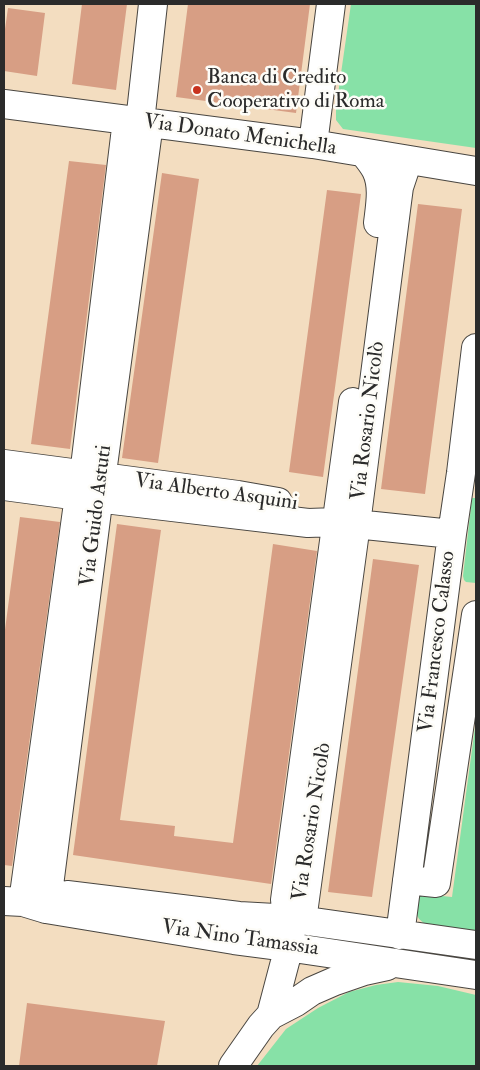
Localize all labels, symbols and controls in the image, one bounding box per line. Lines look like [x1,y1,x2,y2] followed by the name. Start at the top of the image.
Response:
[207,65,384,115] place label: Banca di Credito Cooperativo di Roma
[191,84,203,96] marker: Banca di Credito Cooperativo di Roma
[142,110,338,162] street label: Via Donato Menichella
[347,340,391,502] street label: Via Rosario Nicolò
[76,444,118,588] street label: Via Guido Astuti
[133,469,299,517] street label: Via Alberto Asquini
[414,550,462,734] street label: Via Francesco Calasso
[288,741,338,903] street label: Via Rosario Nicolò
[160,916,320,962] street label: Via Nino Tamassia

